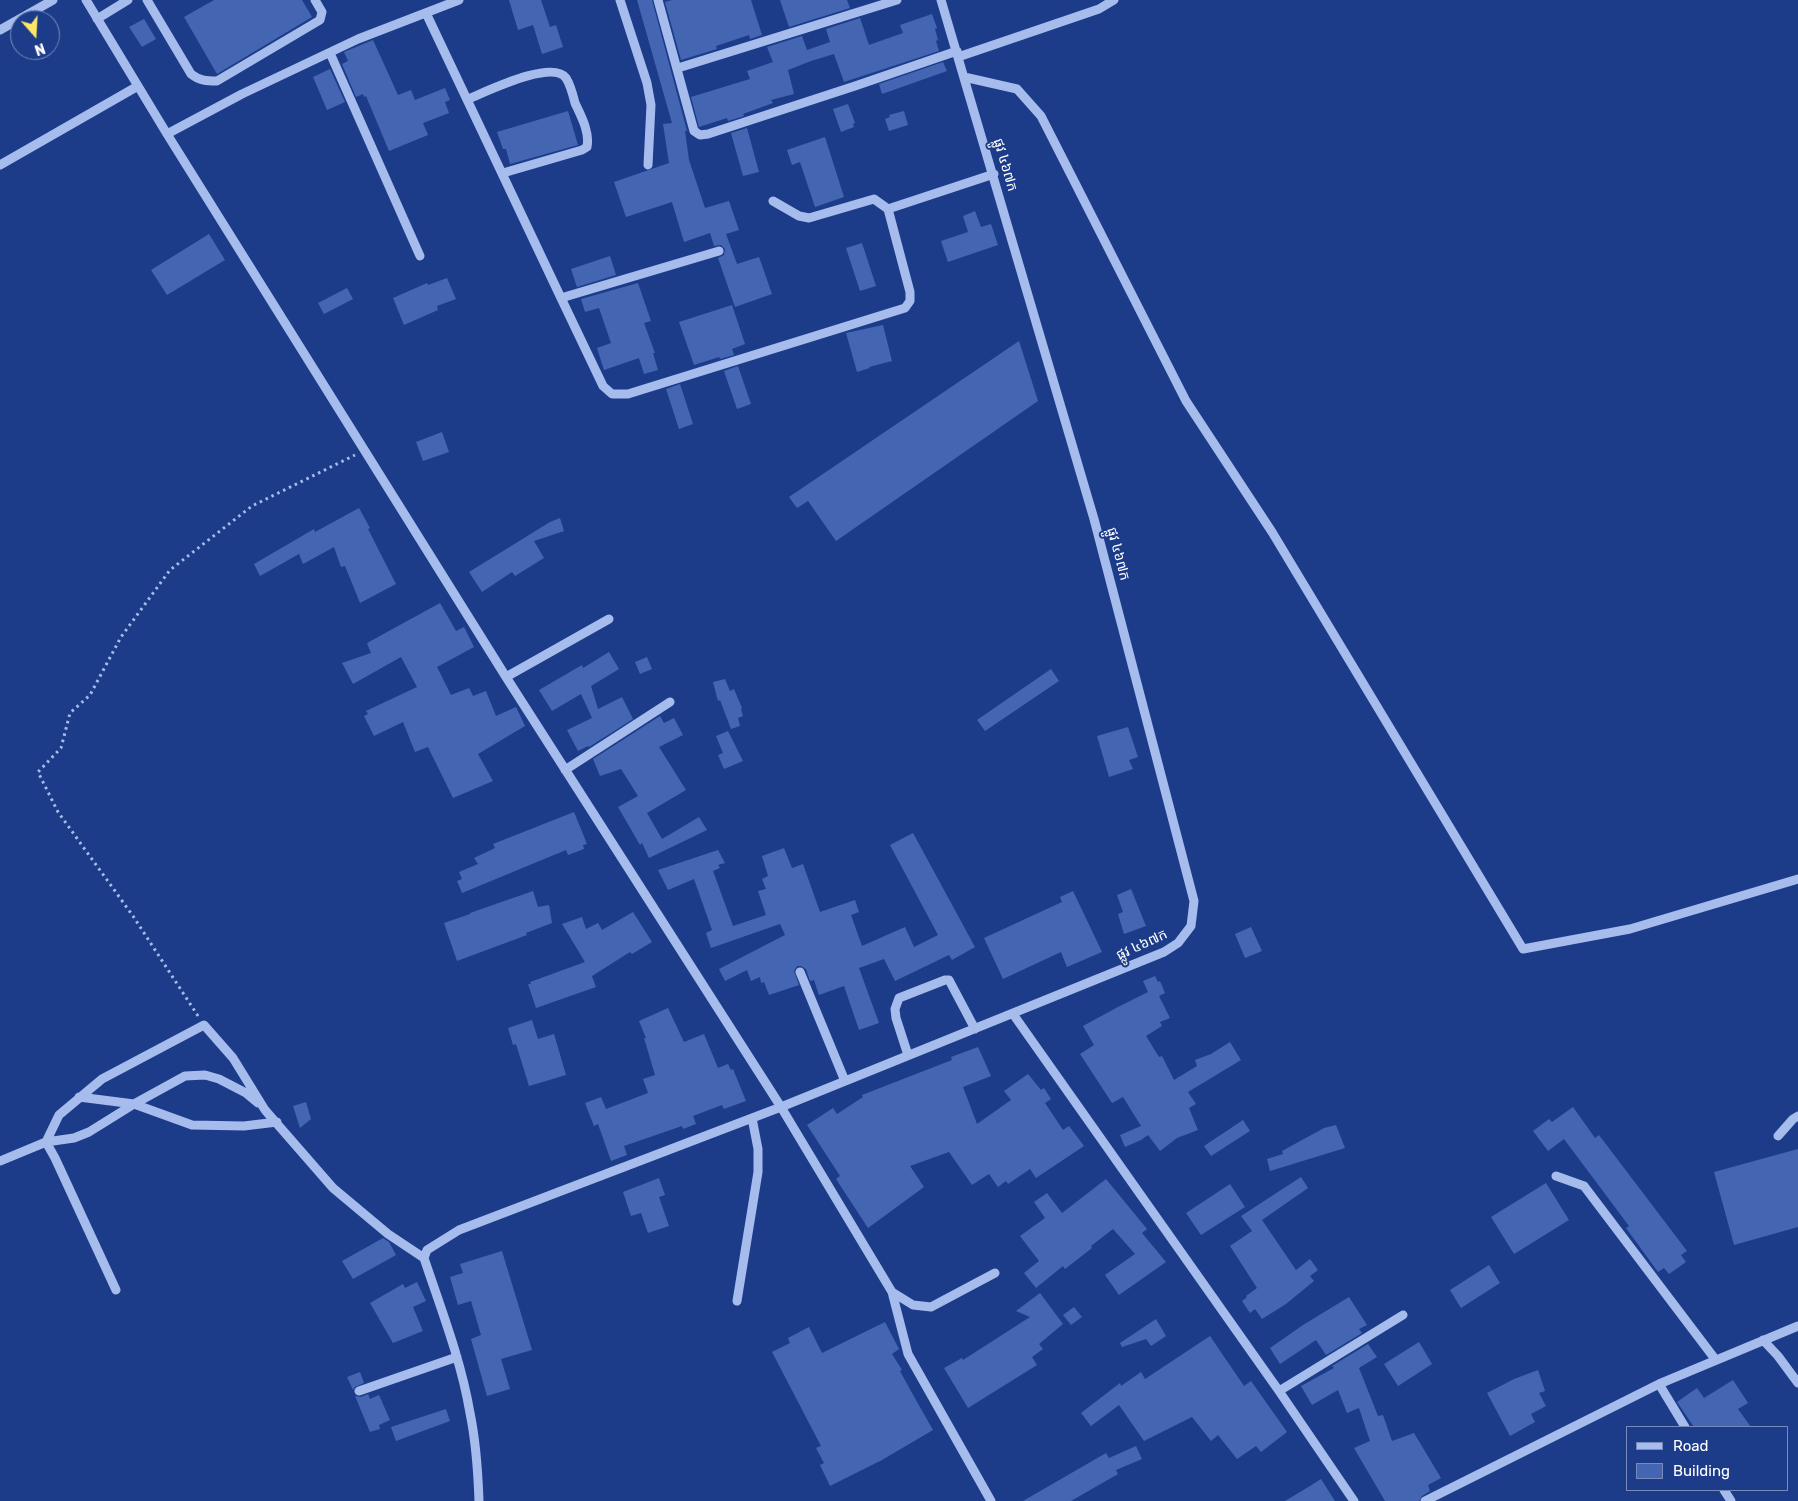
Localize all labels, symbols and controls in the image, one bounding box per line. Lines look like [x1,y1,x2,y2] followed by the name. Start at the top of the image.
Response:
[10,10,60,60] north arrow
[32,39,47,58] text: N
[989,136,1021,194] street label: ផ្លូវ ៤៦៧ក
[1103,526,1133,582] street label: ផ្លូវ ៤៦៧ក
[1114,926,1170,964] street label: ផ្លូវ ៤៦៧ក
[1626,1426,1788,1491] legend
[1673,1437,1709,1455] text: Road
[1673,1462,1730,1480] text: Building

